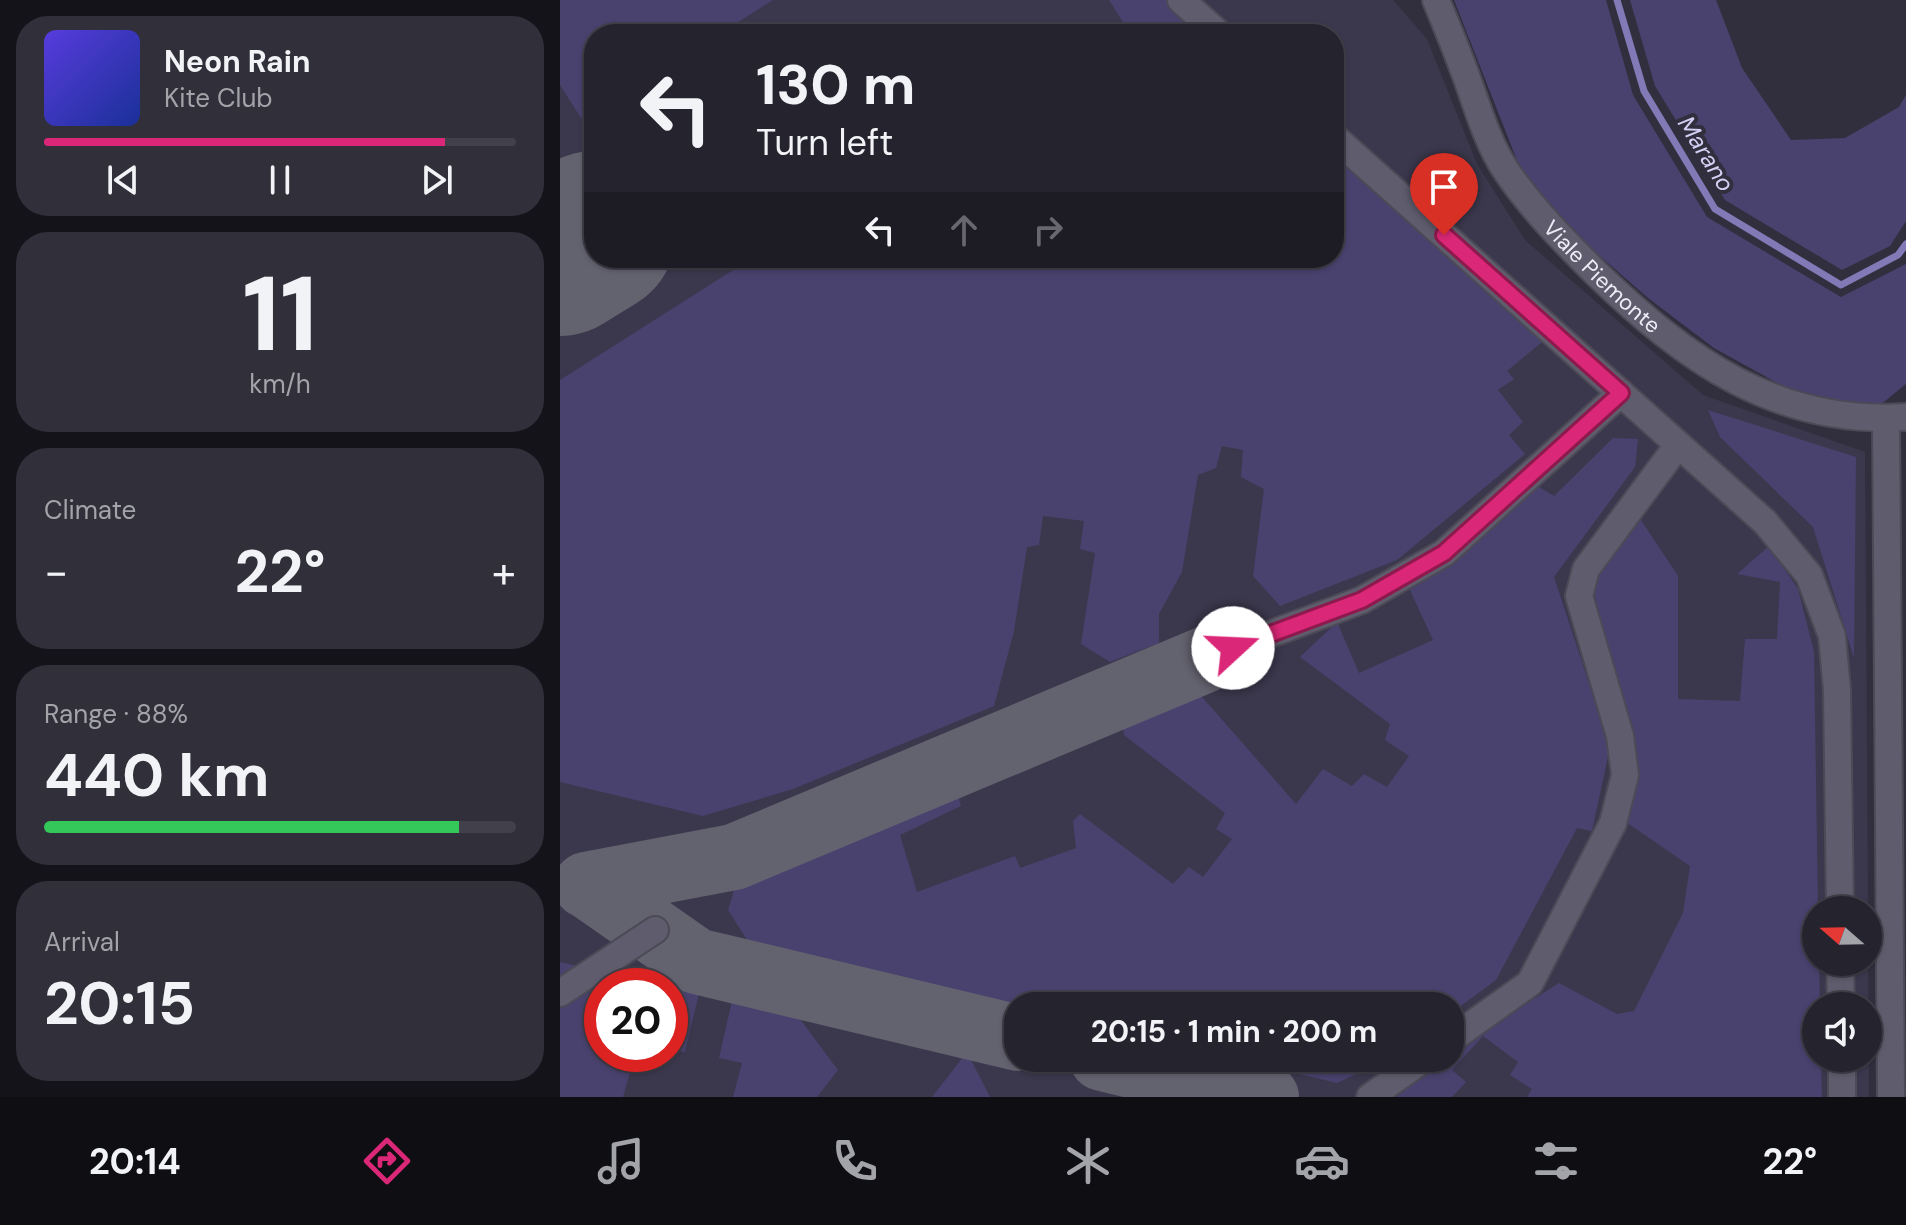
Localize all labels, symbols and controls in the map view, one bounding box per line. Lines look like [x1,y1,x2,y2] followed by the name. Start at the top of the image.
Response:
[164,42,310,81] text: Neon Rain
[756,48,915,121] text: 130 m
[624,56,728,160] icon: left
[164,81,273,115] text: Kite Club
[1671,110,1742,197] water label: Marano
[756,119,893,166] text: Turn left
[1410,153,1478,235] pin
[101,158,145,202] icon: previous
[258,158,302,202] icon: pause
[415,158,459,202] icon: next
[1422,165,1466,209] icon: arrive
[858,208,902,252] icon: left
[942,208,986,252] icon: ahead
[1026,208,1070,252] icon: right
[1537,214,1667,340] street label: Viale Piemonte
[242,247,318,382] text: 11
[249,367,311,401] text: km/h
[44,493,136,527] text: Climate
[234,532,326,611] text: 22°
[44,543,68,601] text: −
[492,543,516,601] text: +
[1191,606,1275,690] position arrow
[44,697,188,731] text: Range · 88%
[44,736,269,815] text: 440 km
[1802,896,1882,976] north arrow
[1802,896,1882,1072] map controls
[44,925,120,959] text: Arrival
[44,964,195,1043] text: 20:15
[584,968,688,1072] speed limit sign: 20
[1802,992,1882,1072] button: sound
[1091,1012,1377,1051] text: 20:15 · 1 min · 200 m
[359,1133,415,1189] icon: directions
[593,1133,649,1189] icon: music
[827,1133,883,1189] icon: phone
[1060,1133,1116,1189] icon: climate
[1294,1133,1350,1189] icon: car
[1528,1133,1584,1189] icon: filters
[89,1138,181,1185] text: 20:14
[1762,1138,1817,1185] text: 22°

